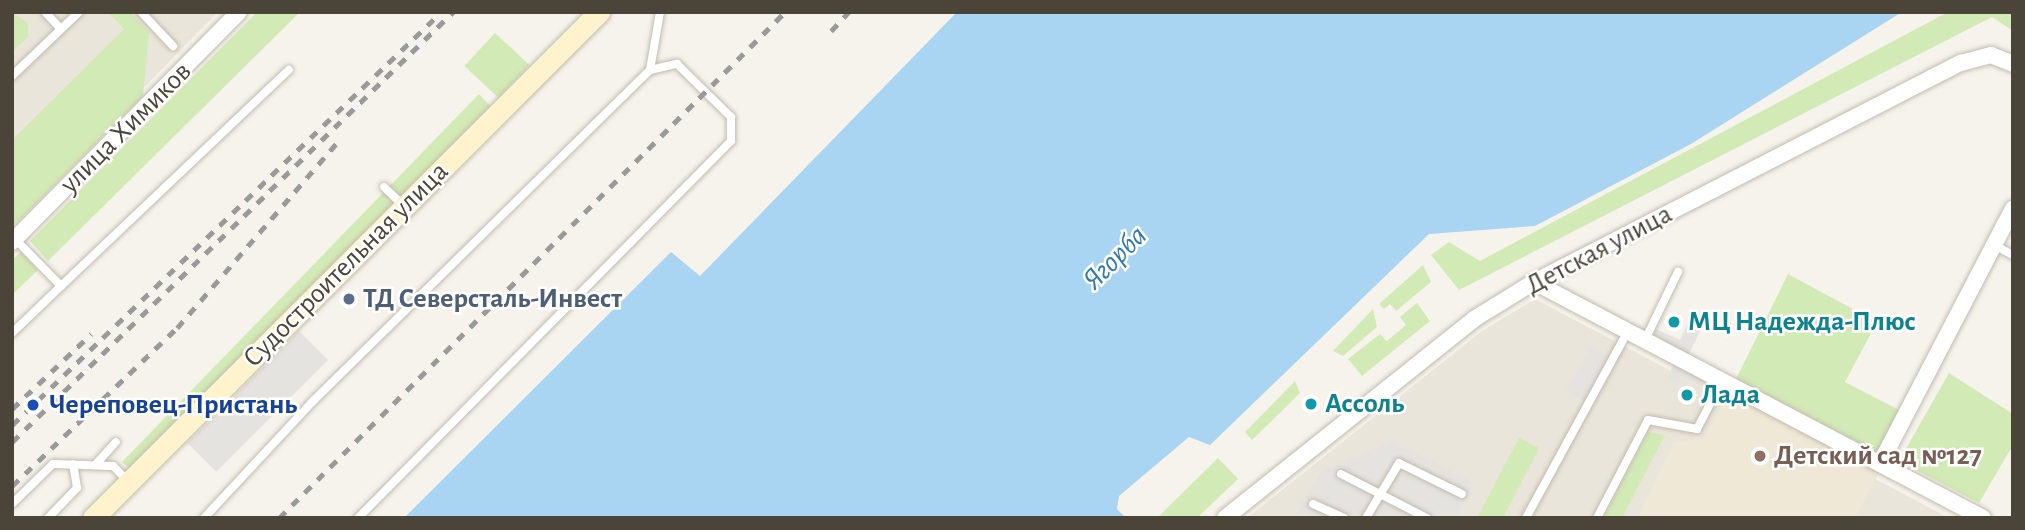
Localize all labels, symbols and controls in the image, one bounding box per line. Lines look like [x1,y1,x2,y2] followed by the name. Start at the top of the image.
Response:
[53,55,199,201] street label: улица Химиков
[236,155,456,375] street label: Судостроительная улица
[1520,197,1678,303] street label: Детская улица
[1075,218,1155,298] water label: Ягорба
[363,282,622,316] place label: ТД Северсталь-Инвест
[341,291,357,307] marker: ТД Северсталь-Инвест
[1688,305,1916,339] place label: МЦ Надежда-Плюс
[1666,314,1682,330] marker: МЦ Надежда-Плюс
[1701,378,1760,412] place label: Лада
[1325,387,1404,421] place label: Ассоль
[1679,387,1695,403] marker: Лада
[49,388,297,422] place label: Череповец-Пристань
[23,395,43,415] marker: Череповец-Пристань
[1303,396,1319,412] marker: Ассоль
[1774,439,1982,473] place label: Детский сад №127
[1752,448,1768,464] marker: Детский сад №127

